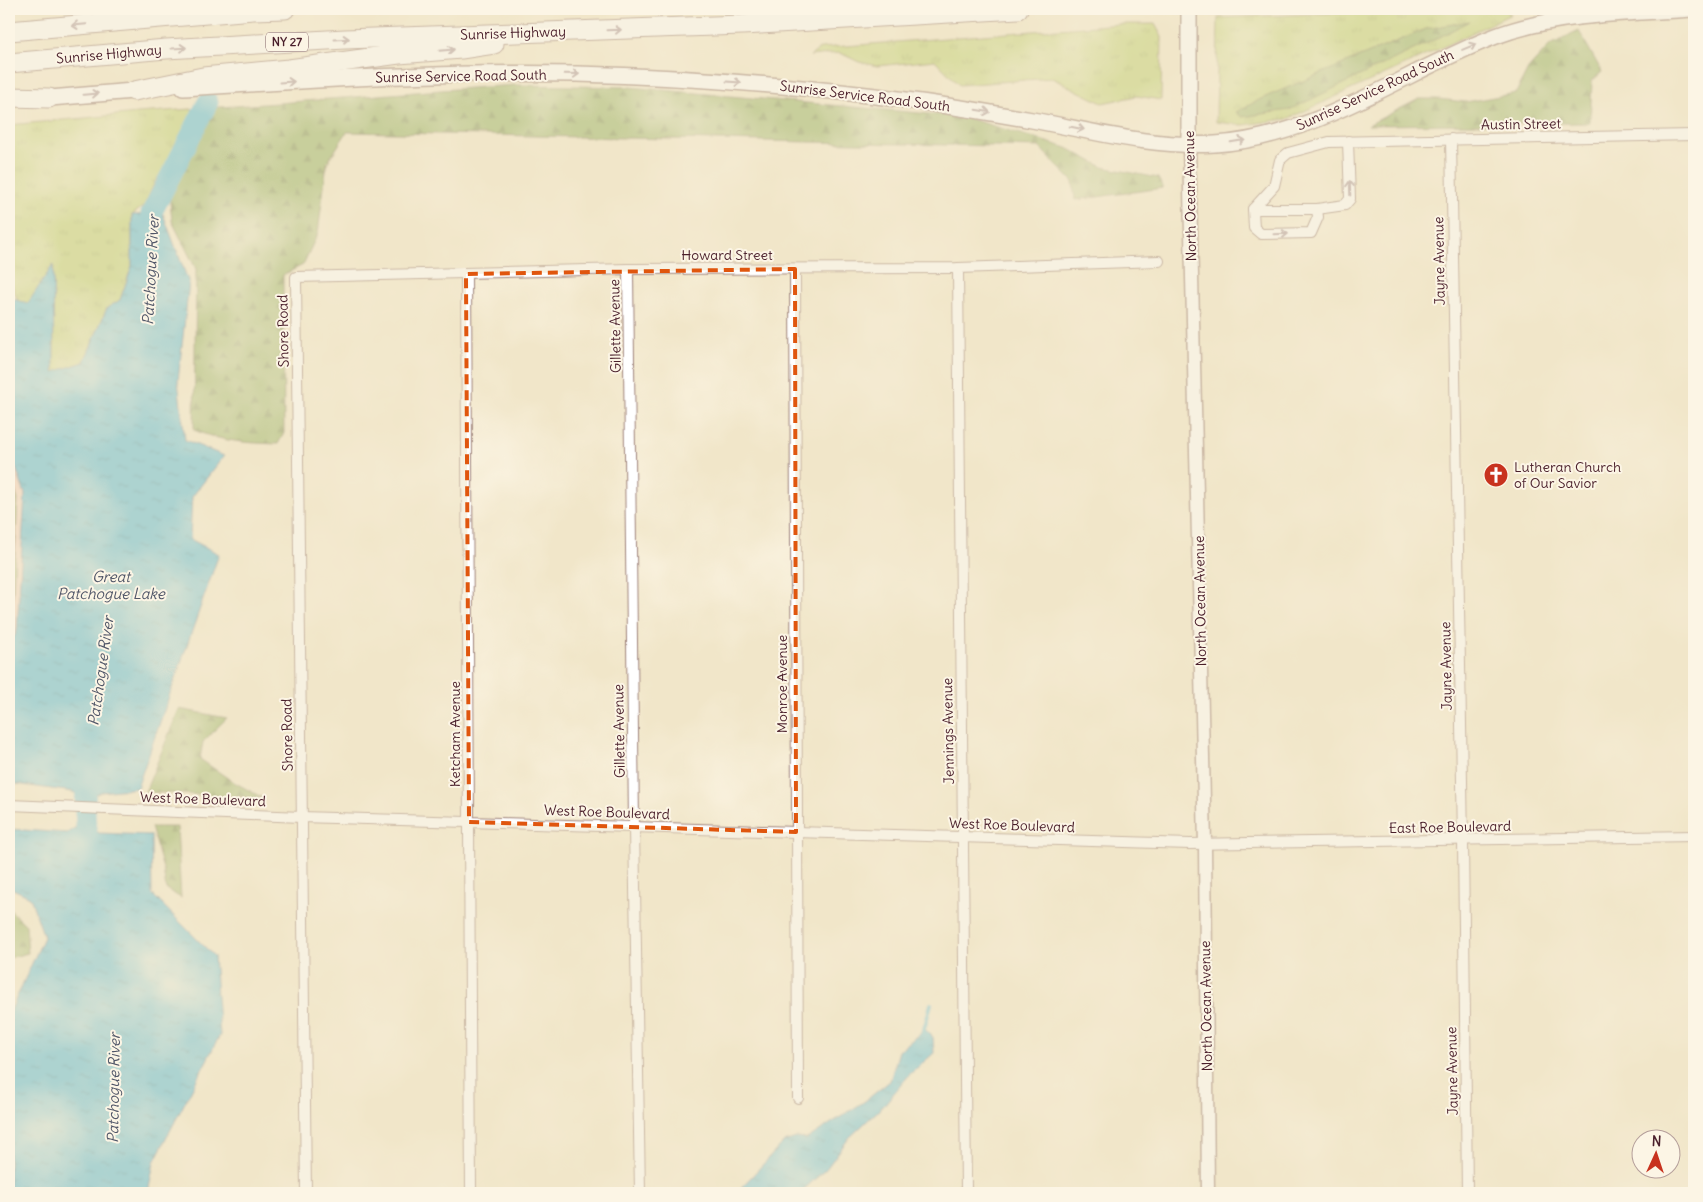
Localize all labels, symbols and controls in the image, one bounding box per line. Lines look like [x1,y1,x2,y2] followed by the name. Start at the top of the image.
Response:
[72,20,88,30] one-way arrow
[460,22,566,44] street label: Sunrise Highway
[606,25,622,35] one-way arrow
[266,32,308,52] road number: NY 27
[333,35,349,44] one-way arrow
[55,40,163,68] street label: Sunrise Highway
[1461,42,1476,52] one-way arrow
[171,44,187,53] one-way arrow
[439,45,455,55] one-way arrow
[1293,46,1457,134] street label: Sunrise Service Road South
[375,66,547,86] street label: Sunrise Service Road South
[564,69,580,79] one-way arrow
[279,77,295,86] one-way arrow
[726,77,742,87] one-way arrow
[779,77,951,115] street label: Sunrise Service Road South
[83,90,99,99] one-way arrow
[974,107,990,117] one-way arrow
[1481,114,1562,134] street label: Austin Street
[1068,124,1084,134] one-way arrow
[1180,130,1200,262] street label: North Ocean Avenue
[1230,136,1246,146] one-way arrow
[1345,181,1354,197] one-way arrow
[138,213,163,325] water label: Patchogue River
[1429,216,1449,306] street label: Jayne Avenue
[1273,229,1289,239] one-way arrow
[681,246,773,264] street label: Howard Street
[605,279,625,373] street label: Gillette Avenue
[273,294,293,368] street label: Shore Road
[1514,458,1621,492] place label: Lutheran Church of Our Savior
[1483,462,1509,488] church icon: Lutheran Church of Our Savior
[1190,535,1210,667] street label: North Ocean Avenue
[57,567,166,603] water label: Great Patchogue Lake
[83,613,118,727] water label: Patchogue River
[1436,621,1456,711] street label: Jayne Avenue
[773,635,791,733] street label: Monroe Avenue
[938,678,958,784] street label: Jennings Avenue
[446,681,464,787] street label: Ketcham Avenue
[609,684,629,778] street label: Gillette Avenue
[277,698,297,772] street label: Shore Road
[140,788,266,810] street label: West Roe Boulevard
[544,801,670,823] street label: West Roe Boulevard
[949,814,1075,836] street label: West Roe Boulevard
[1389,817,1511,837] street label: East Roe Boulevard
[1196,940,1216,1072] street label: North Ocean Avenue
[1442,1026,1462,1116] street label: Jayne Avenue
[103,1031,124,1143] water label: Patchogue River
[1630,1130,1680,1180] north arrow
[1651,1132,1662,1150] text: N

